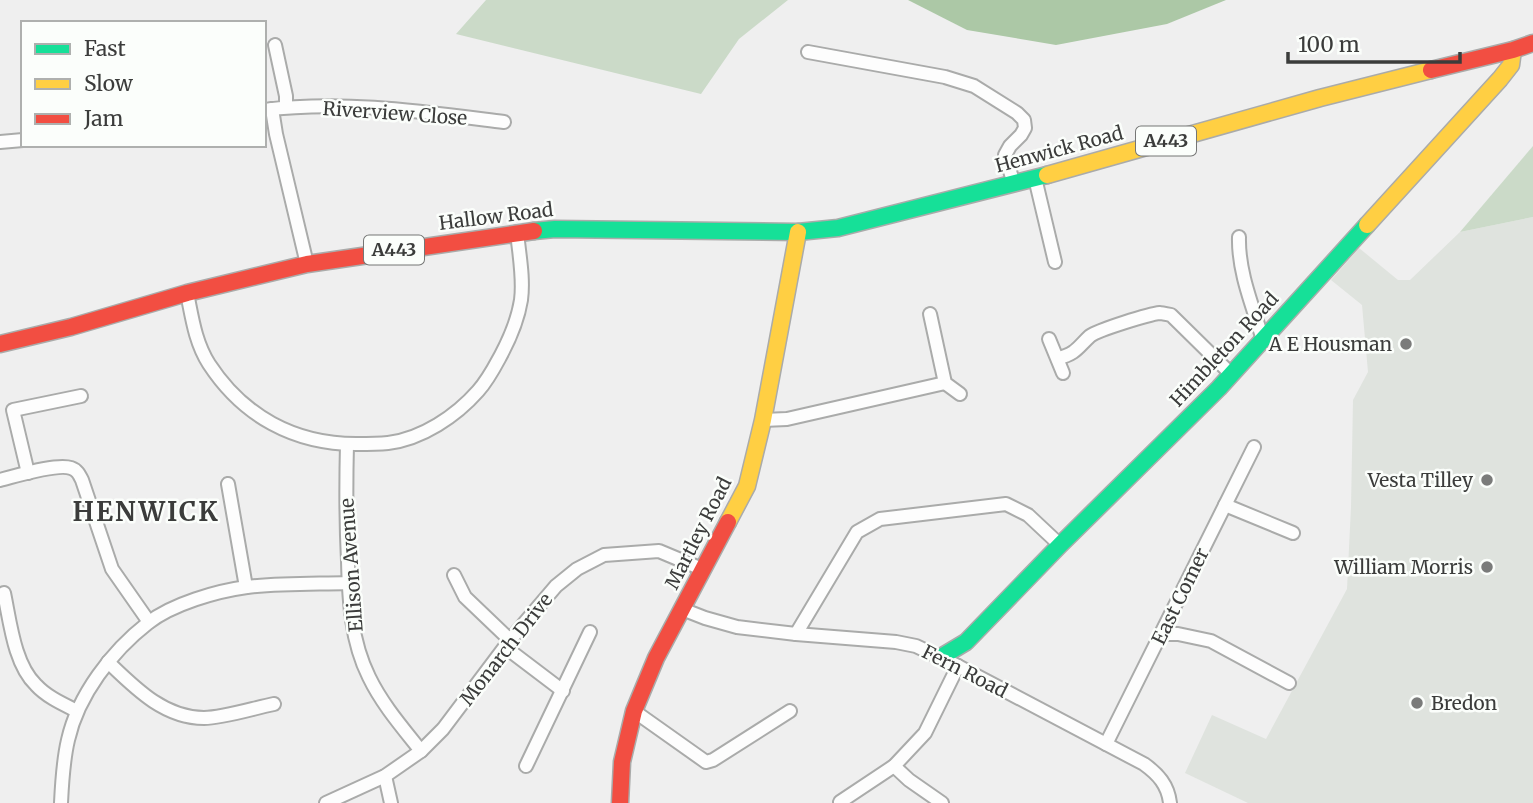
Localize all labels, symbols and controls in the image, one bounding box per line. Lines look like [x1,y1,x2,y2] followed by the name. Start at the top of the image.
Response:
[21,21,266,147] legend
[1288,21,1460,65] scale bar
[1298,31,1360,58] text: 100 m
[84,35,126,62] text: Fast
[84,70,133,97] text: Slow
[322,96,468,130] street label: Riverview Close
[83,105,123,132] text: Jam
[992,120,1126,178] street label: Henwick Road
[1136,126,1196,156] road number: A443
[438,197,554,235] street label: Hallow Road
[364,236,424,264] road number: A443
[1165,287,1283,411] street label: Himbleton Road
[1268,332,1392,356] place label: A E Housman
[1398,336,1414,352] marker: A E Housman
[1367,468,1473,492] place label: Vesta Tilley
[1479,472,1495,488] marker: Vesta Tilley
[660,473,736,593] street label: Martley Road
[72,495,220,528] district label: HENWICK
[334,497,368,633] street label: Ellison Avenue
[1146,543,1214,648] street label: East Comer
[1333,555,1473,579] place label: William Morris
[1479,559,1495,575] marker: William Morris
[455,588,557,710] street label: Monarch Drive
[918,639,1012,703] street label: Fern Road
[1431,691,1498,715] place label: Bredon
[1409,695,1425,711] marker: Bredon

